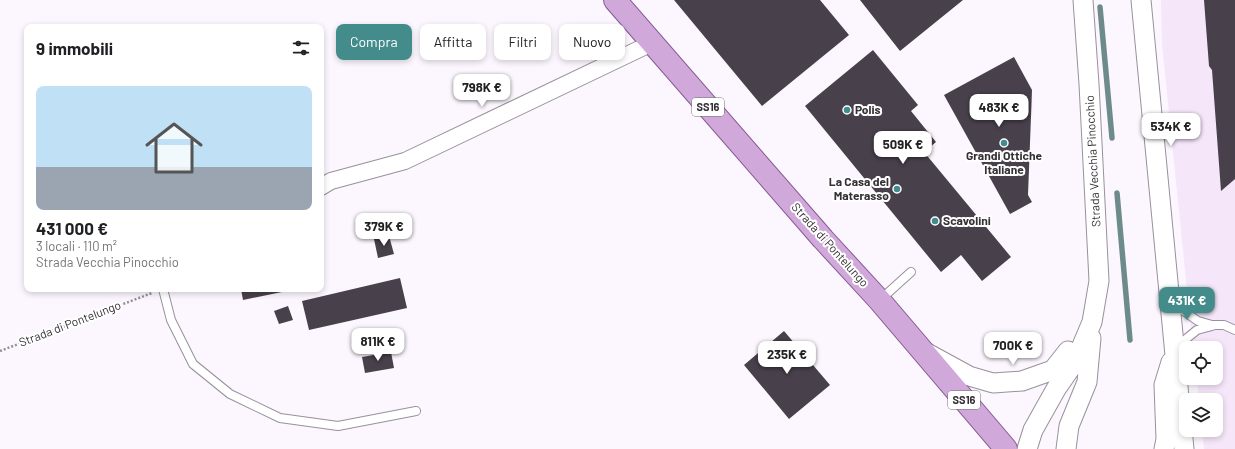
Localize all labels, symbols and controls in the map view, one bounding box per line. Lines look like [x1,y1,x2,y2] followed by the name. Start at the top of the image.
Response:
[336,24,412,60] chip: Compra
[420,24,486,60] chip: Affitta
[494,24,551,60] chip: Filtri
[559,24,625,60] chip: Nuovo
[290,37,312,59] icon: filters
[36,38,113,58] text: 9 immobili
[449,74,515,108] pin: 798K €
[462,79,502,95] text: 798K €
[966,94,1032,128] pin: 483K €
[1082,95,1102,227] street label: Strada Vecchia Pinocchio
[692,98,724,116] road number: SS16
[979,99,1019,115] text: 483K €
[855,102,881,116] place label: Polis
[842,105,852,115] marker: Polis
[138,112,210,184] icon: home
[1138,113,1204,147] pin: 534K €
[1151,118,1191,134] text: 534K €
[870,131,936,165] pin: 509K €
[883,136,923,152] text: 509K €
[999,138,1009,148] marker: Grandi Ottiche Italiane
[966,148,1043,176] place label: Grandi Ottiche Italiane
[829,174,889,202] place label: La Casa del Materasso
[892,184,902,194] marker: La Casa del Materasso
[789,199,872,289] street label: Strada di Pontelungo
[351,213,417,247] pin: 379K €
[943,213,991,227] place label: Scavolini
[930,216,940,226] marker: Scavolini
[36,218,108,238] text: 431 000 €
[364,218,404,234] text: 379K €
[36,238,117,254] text: 3 locali · 110 m²
[36,254,179,270] text: Strada Vecchia Pinocchio
[1154,287,1220,321] pin: 431K €
[1168,292,1206,308] text: 431K €
[17,297,123,349] street label: Strada di Pontelungo
[345,328,411,362] pin: 811K €
[980,332,1046,366] pin: 700K €
[360,333,396,349] text: 811K €
[993,337,1033,353] text: 700K €
[754,341,820,375] pin: 235K €
[1179,341,1223,437] map controls
[1179,341,1223,385] button: locate
[767,346,807,362] text: 235K €
[948,391,980,409] road number: SS16
[1179,393,1223,437] button: layers

